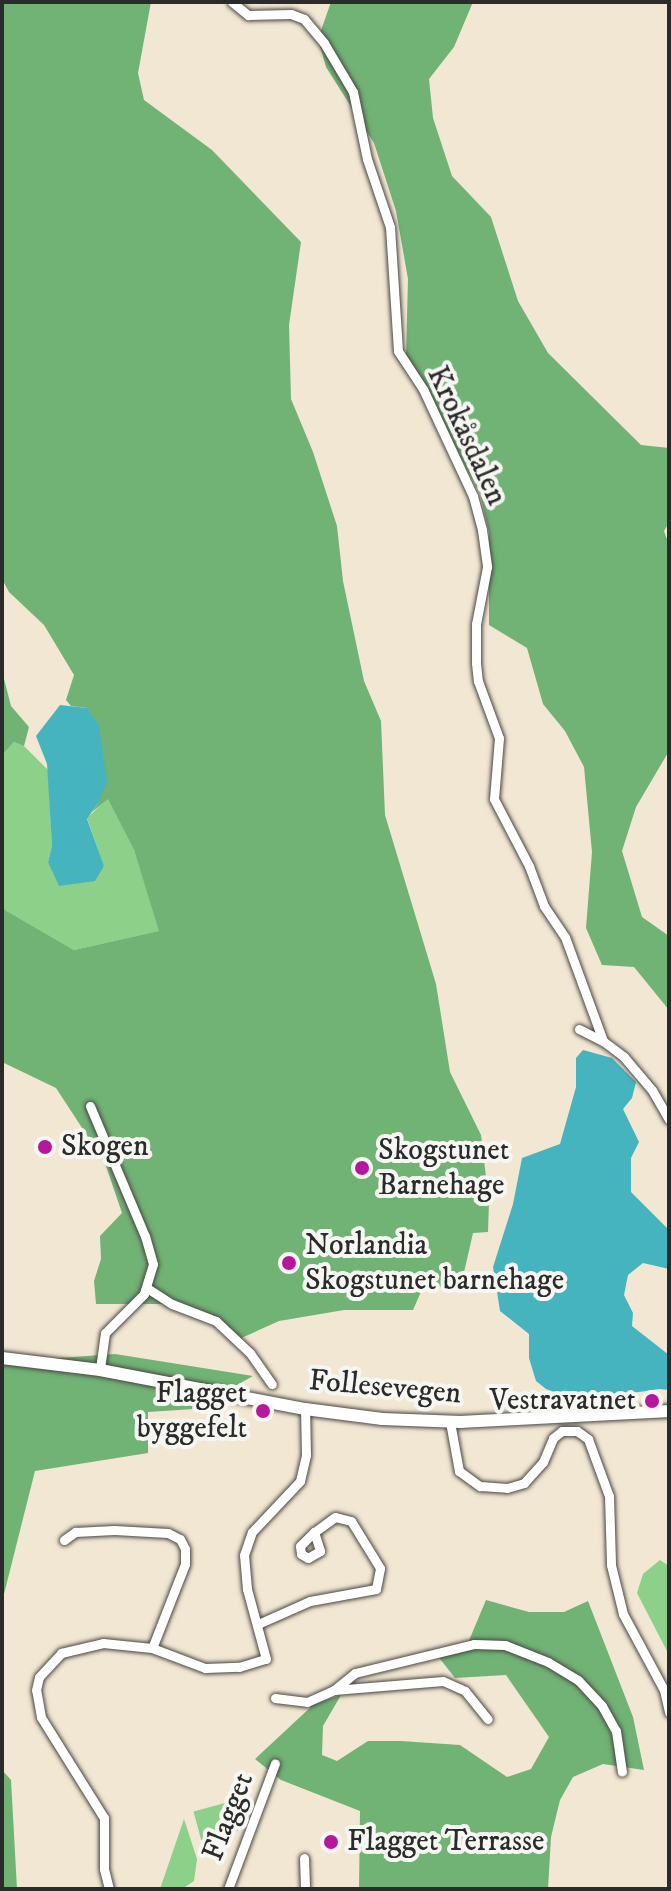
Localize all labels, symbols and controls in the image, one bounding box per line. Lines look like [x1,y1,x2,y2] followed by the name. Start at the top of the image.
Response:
[418,361,514,511] street label: Krokåsdalen
[61,1129,149,1165] place label: Skogen
[378,1133,509,1204] place label: Skogstunet Barnehage
[36,1138,54,1156] marker: Skogen
[353,1159,371,1177] marker: Skogstunet Barnehage
[305,1228,564,1298] place label: Norlandia Skogstunet barnehage
[280,1254,298,1272] marker: Norlandia Skogstunet barnehage
[307,1363,463,1413] street label: Follesevegen
[137,1376,247,1446] place label: Flagget byggefelt
[490,1383,636,1419] place label: Vestravatnet
[643,1392,661,1410] marker: Vestravatnet
[254,1402,272,1420] marker: Flagget byggefelt
[196,1768,262,1866] street label: Flagget
[347,1824,544,1860] place label: Flagget Terrasse
[322,1833,340,1851] marker: Flagget Terrasse

